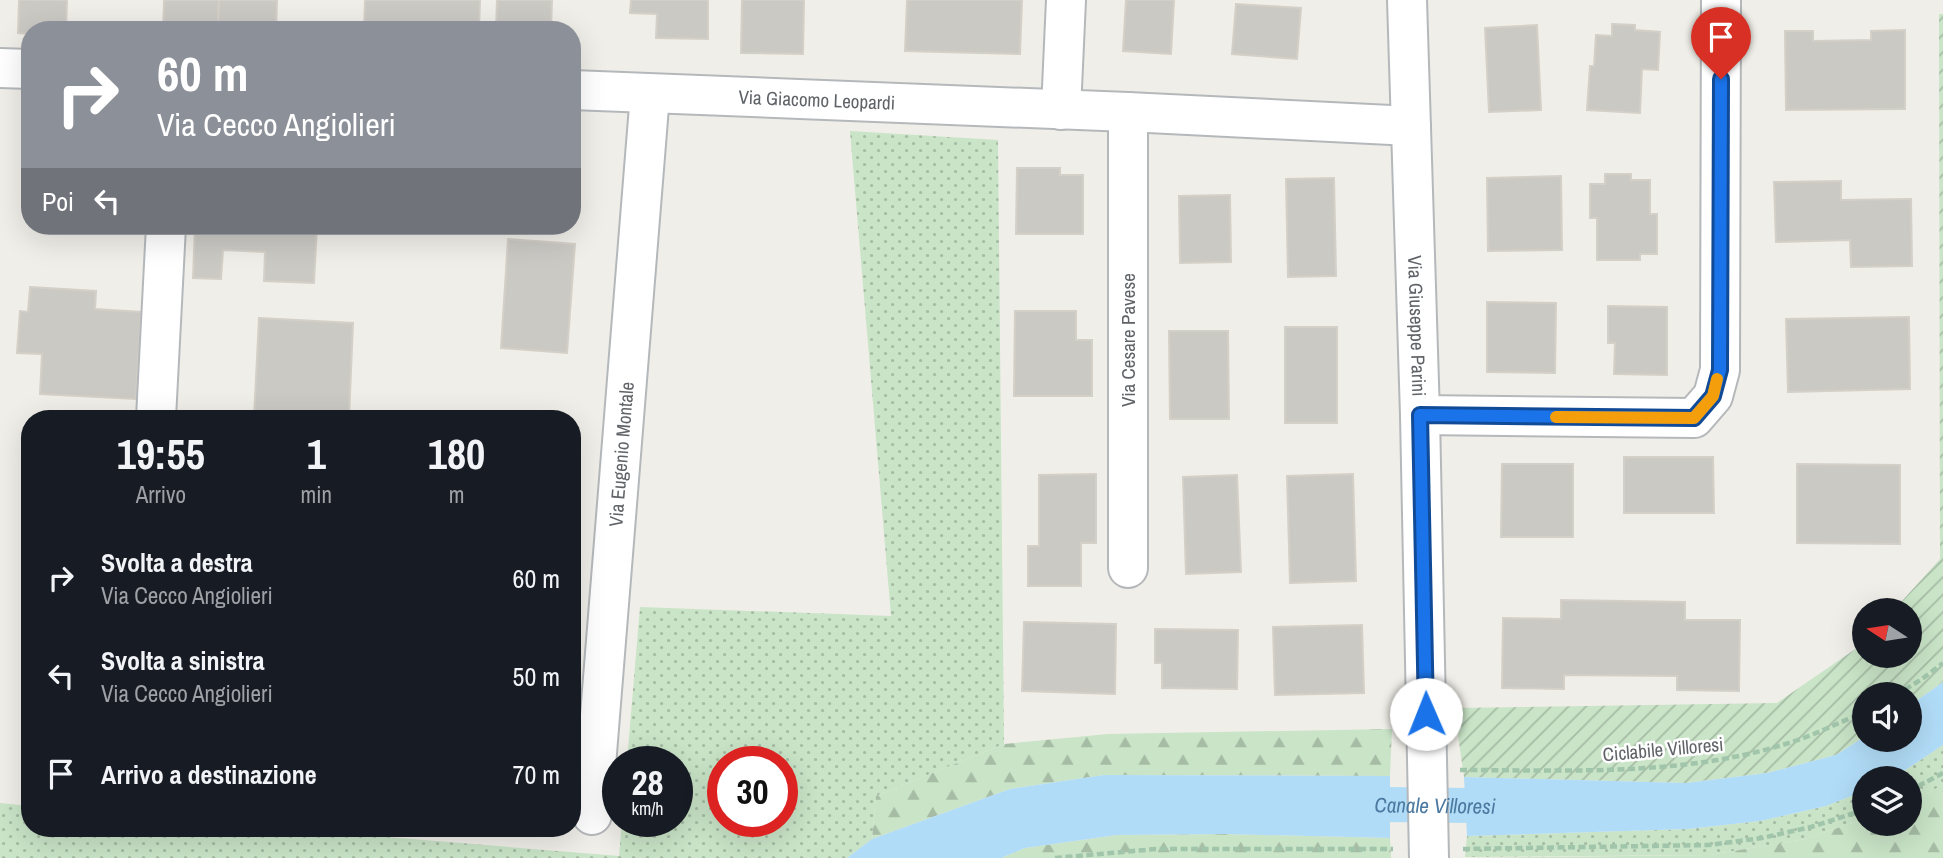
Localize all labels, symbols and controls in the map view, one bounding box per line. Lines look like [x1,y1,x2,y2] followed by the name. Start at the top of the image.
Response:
[1691,7,1751,79] pin
[1702,18,1740,56] icon: arrive
[157,40,249,106] text: 60 m
[42,49,133,140] icon: right
[738,84,896,116] street label: Via Giacomo Leopardi
[157,103,396,146] text: Via Cecco Angiolieri
[88,182,126,220] icon: left
[42,184,74,219] text: Poi
[1402,255,1432,397] street label: Via Giuseppe Parini
[1115,273,1141,407] street label: Via Cesare Pavese
[602,381,640,528] street label: Via Eugenio Montale
[117,426,205,482] text: 19:55
[307,426,326,482] text: 1
[428,426,485,482] text: 180
[136,479,186,510] text: Arrivo
[301,479,332,510] text: min
[449,479,464,510] text: m
[101,545,253,580] text: Svolta a destra
[42,559,80,597] icon: right
[513,561,560,596] text: 60 m
[101,580,273,611] text: Via Cecco Angiolieri
[1852,598,1922,668] north arrow
[1852,598,1922,836] map controls
[101,643,265,678] text: Svolta a sinistra
[42,657,80,695] icon: left
[513,659,560,694] text: 50 m
[1389,677,1463,751] position arrow
[101,678,273,709] text: Via Cecco Angiolieri
[1852,682,1922,752] button: sound
[1602,731,1724,767] street label: Ciclabile Villoresi
[707,746,798,837] speed limit sign: 30
[42,755,80,793] icon: arrive
[101,757,317,792] text: Arrivo a destinazione
[513,757,560,792] text: 70 m
[632,759,663,806] text: 28
[1852,766,1922,836] button: layers
[1374,790,1496,820] water label: Canale Villoresi
[632,796,664,821] text: km/h

